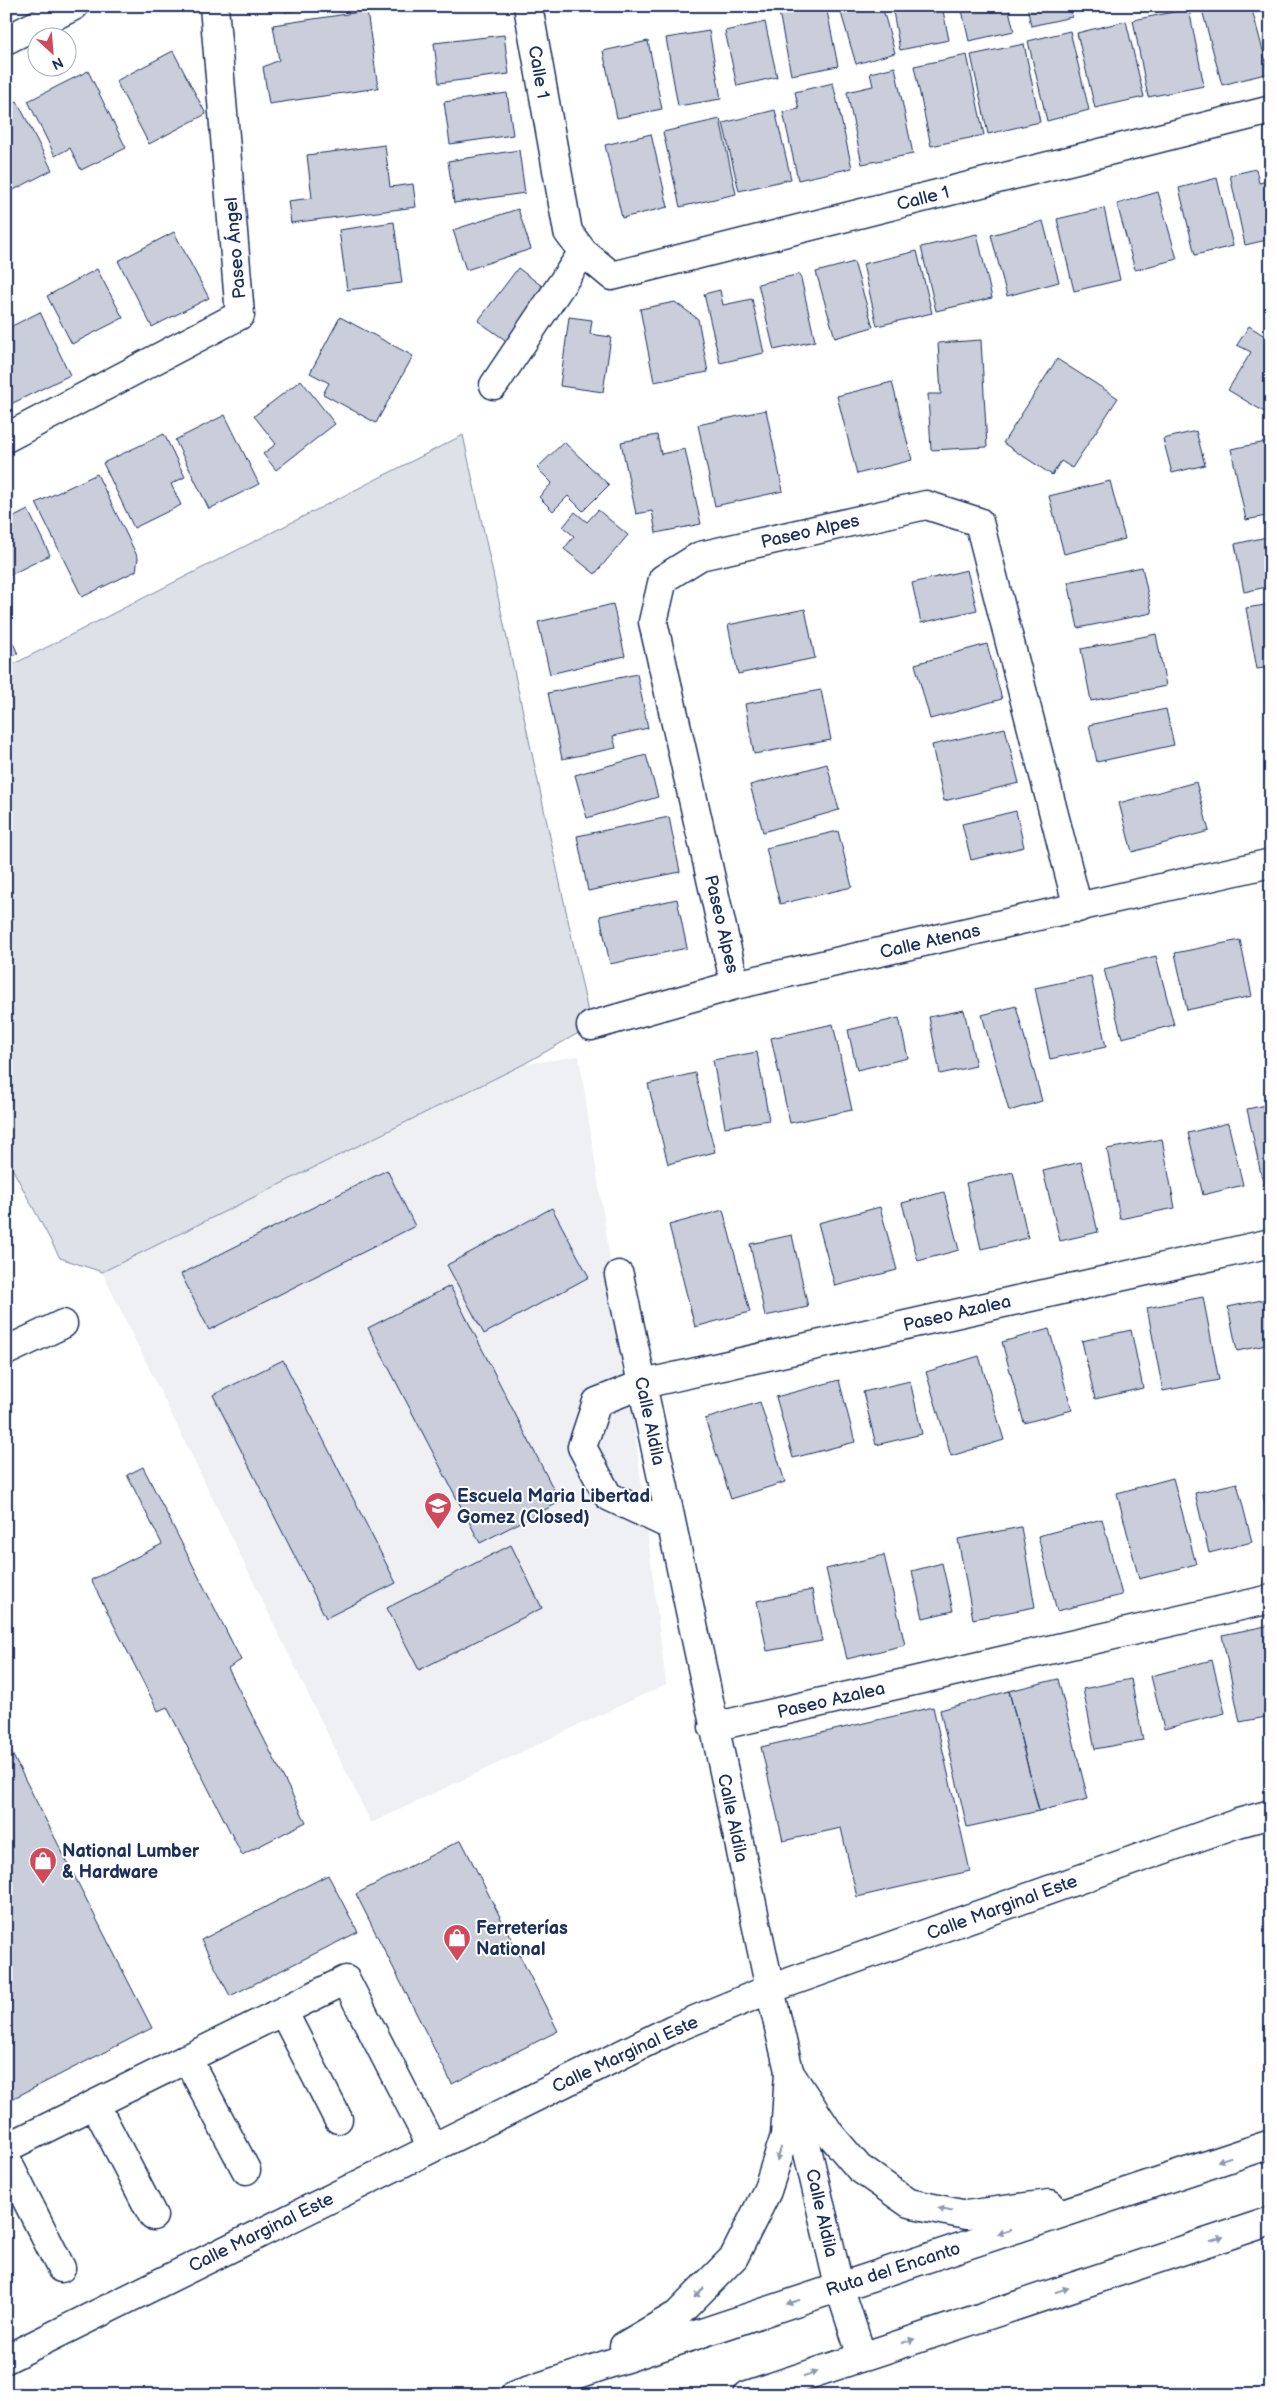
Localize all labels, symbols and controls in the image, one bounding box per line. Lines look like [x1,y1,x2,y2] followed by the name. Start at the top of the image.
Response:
[28,28,78,78] north arrow
[524,44,553,100] street label: Calle 1
[49,53,66,73] text: N
[895,182,952,215] street label: Calle 1
[219,196,250,300] street label: Paseo Ángel
[759,510,862,553] street label: Paseo Alpes
[700,873,743,976] street label: Paseo Alpes
[878,920,982,963] street label: Calle Atenas
[901,1291,1013,1336] street label: Paseo Azalea
[630,1375,669,1467] street label: Calle Aldila
[457,1486,650,1528] place label: Escuela Maria Libertad Gomez (Closed)
[423,1491,453,1530] school or university icon: Escuela Maria Libertad Gomez (Closed)
[775,1678,887,1723] street label: Paseo Azalea
[713,1772,752,1864] street label: Calle Aldila
[62,1841,200,1883] place label: National Lumber & Hardware
[28,1846,58,1885] shop icon: National Lumber & Hardware
[924,1870,1081,1944] street label: Calle Marginal Este
[476,1918,568,1960] place label: Ferreterías National
[442,1923,472,1962] shop icon: Ferreterías National
[549,2011,702,2097] street label: Calle Marginal Este
[775,2147,782,2162] one-way arrow
[1217,2156,1232,2163] one-way arrow
[801,2167,842,2259] street label: Calle Aldila
[185,2188,337,2277] street label: Calle Marginal Este
[936,2206,952,2214] one-way arrow
[996,2229,1011,2236] one-way arrow
[1209,2234,1224,2242] one-way arrow
[823,2238,963,2301] street label: Ruta del Encanto
[693,2286,705,2298] one-way arrow
[1055,2286,1070,2293] one-way arrow
[785,2298,800,2306] one-way arrow
[901,2337,916,2345] one-way arrow
[803,2370,818,2377] one-way arrow

